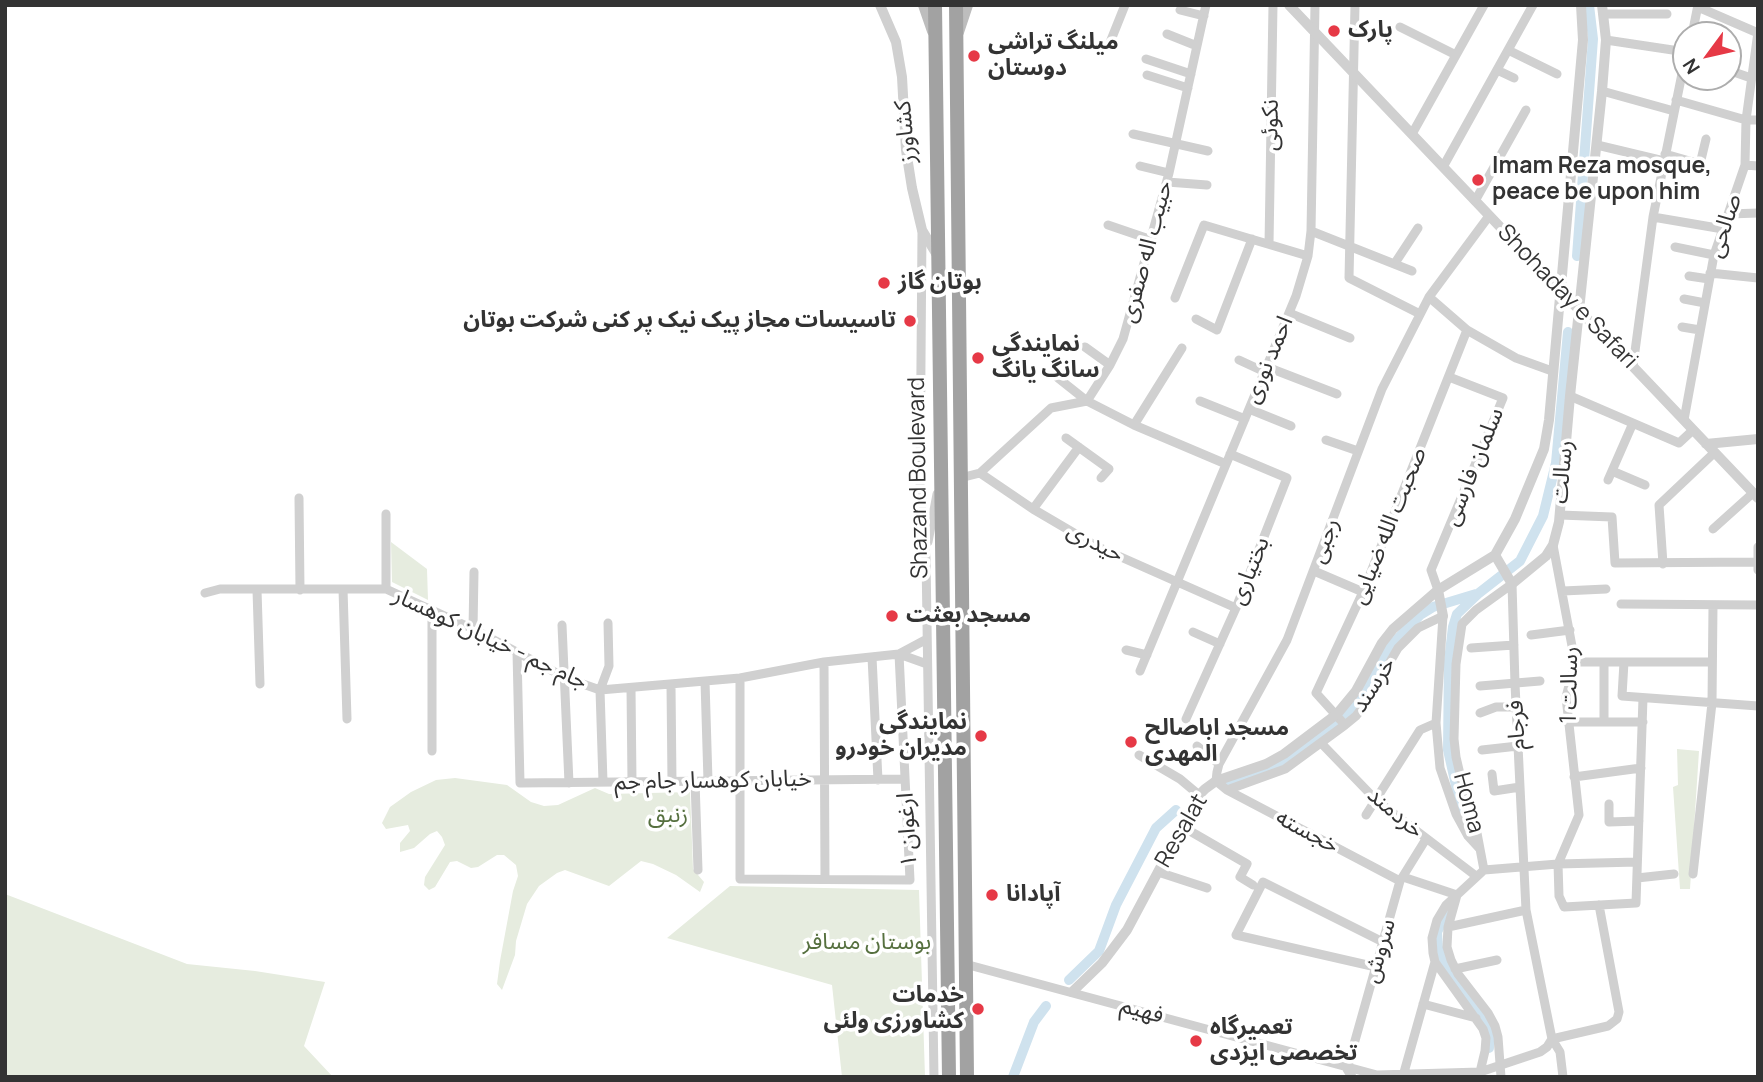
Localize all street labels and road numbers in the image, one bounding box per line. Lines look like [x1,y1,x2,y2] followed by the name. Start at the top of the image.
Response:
[890,99,922,165] street label: کشاورز
[1257,99,1285,151] street label: نکوئی
[1115,178,1179,326] street label: حبیب اله صفری
[1702,191,1748,261] street label: صالحی
[1491,219,1643,375] street label: Shohaday e Safari
[1238,312,1300,408] street label: احمد نوری
[903,377,935,579] street label: Shazand Boulevard
[1438,404,1510,530] street label: سلمان فارسی
[1546,439,1580,505] street label: رسالت
[1345,443,1433,609] street label: صحبت الله ضیایی
[1304,515,1346,567] street label: رجبی
[1062,517,1128,569] street label: حیدری
[1224,533,1276,609] street label: بختیاری
[388,582,592,696] street label: جام جم - خیابان کوهسار
[1556,646,1584,724] street label: رسالت 1
[1346,652,1402,718] street label: خرسند
[1502,699,1532,751] street label: فرجام
[614,765,812,797] street label: خیابان کوهسار جام جم
[1447,770,1489,836] street label: Homa
[1361,781,1429,845] street label: خردمند
[1150,789,1214,873] street label: Resalat
[892,792,924,868] street label: ارغوان ۱
[1271,804,1343,860] street label: خجسته
[1358,916,1402,986] street label: سروش
[1117,992,1167,1030] street label: فهیم

